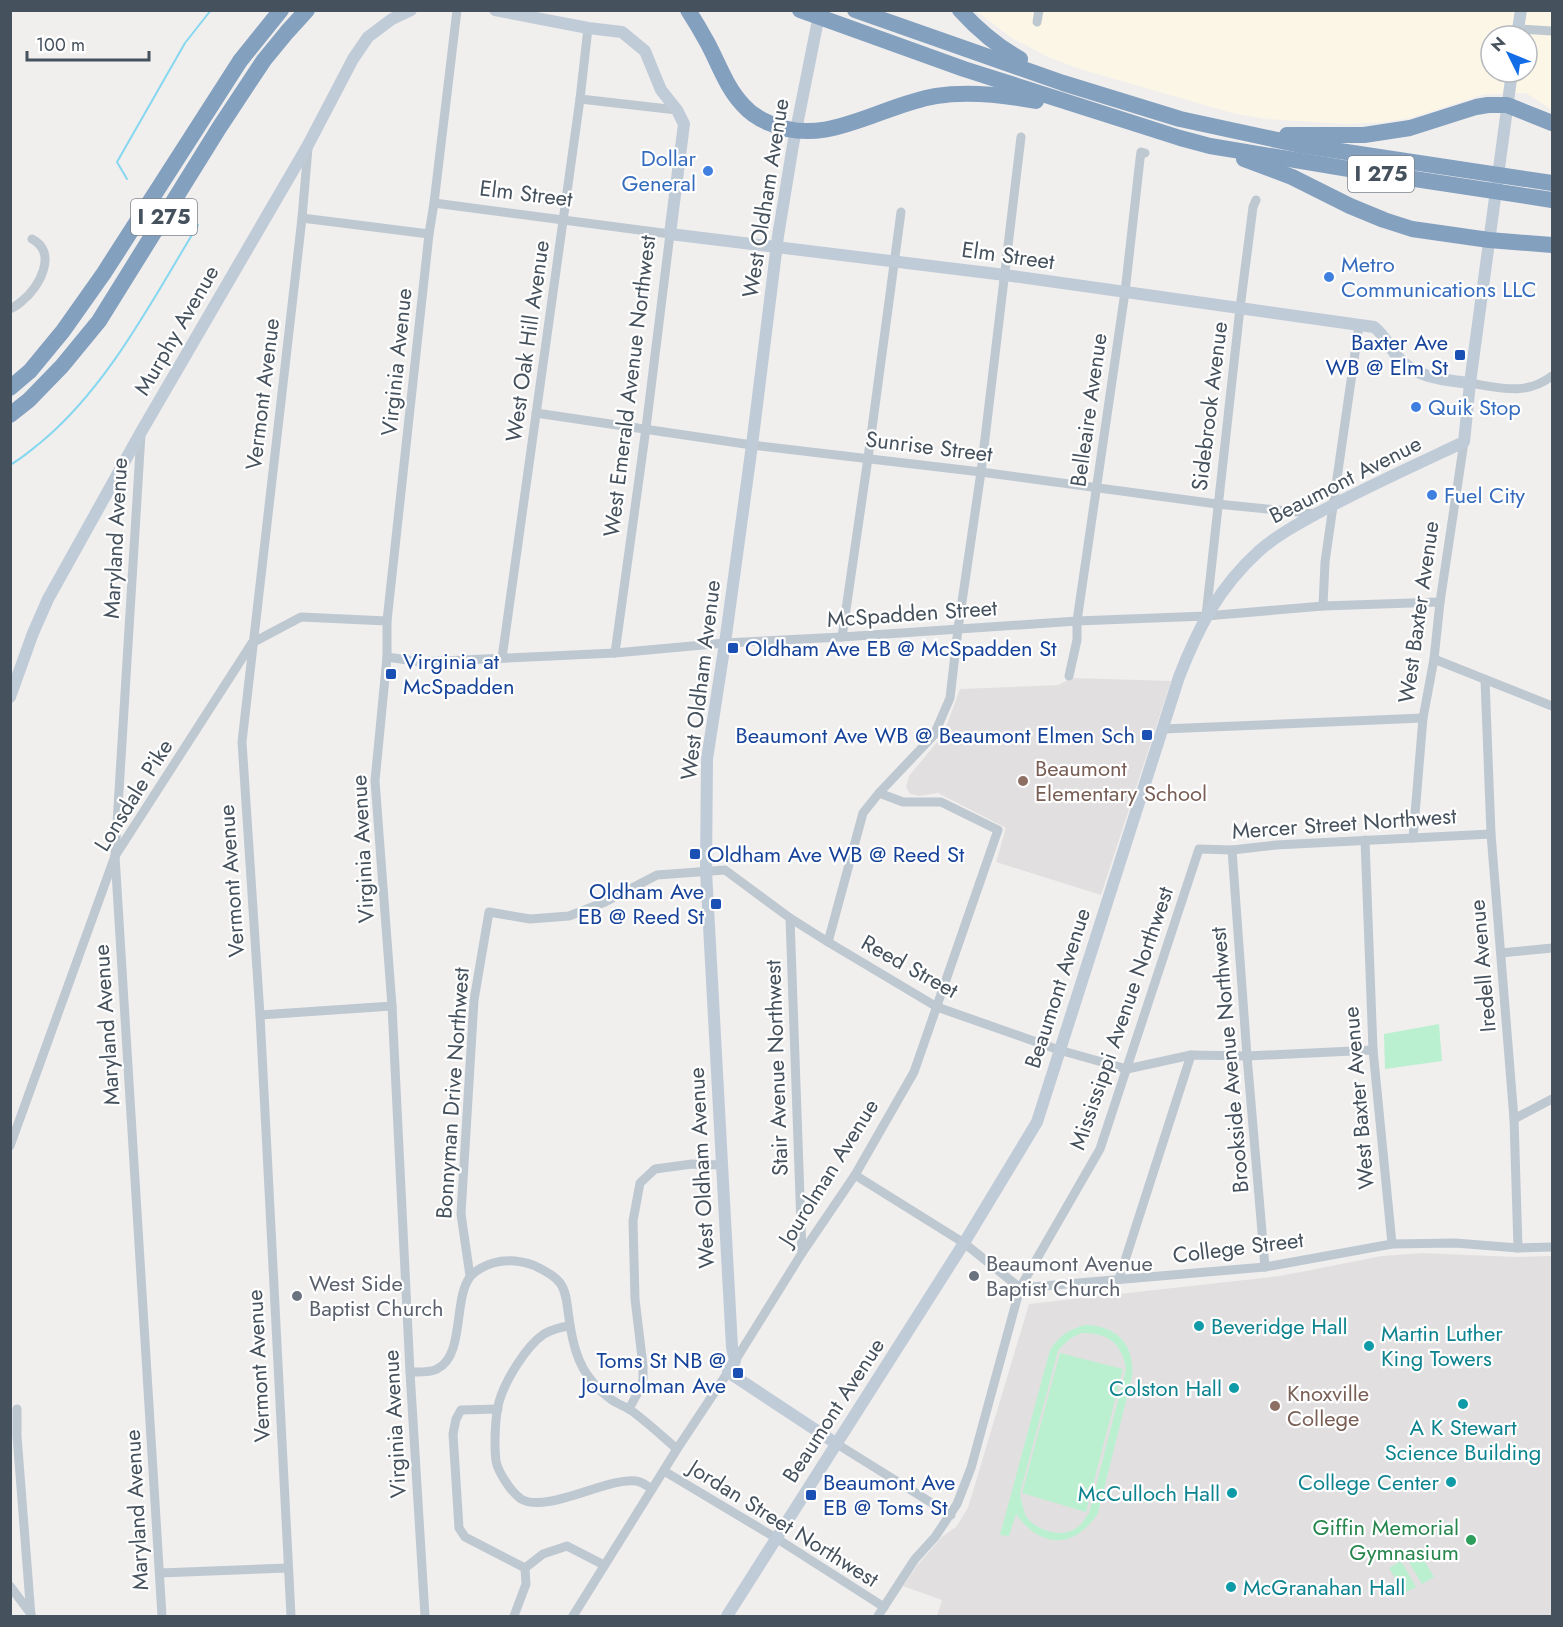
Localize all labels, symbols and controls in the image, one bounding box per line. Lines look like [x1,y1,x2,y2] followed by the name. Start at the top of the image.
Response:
[27,24,148,62] scale bar
[1479,24,1539,84] north arrow
[36,32,85,58] text: 100 m
[1486,32,1511,57] text: N
[733,96,797,300] street label: West Oldham Avenue
[622,142,696,199] place label: Dollar General
[1348,156,1414,192] road number: I 275
[701,164,715,178] marker: Dollar General
[478,171,575,215] street label: Elm Street
[131,199,197,235] road number: I 275
[595,233,663,539] street label: West Emerald Avenue Northwest
[960,233,1057,277] street label: Elm Street
[497,238,557,444] street label: West Oak Hill Avenue
[1341,248,1537,305] place label: Metro Communications LLC
[126,259,226,401] street label: Murphy Avenue
[1322,270,1336,284] marker: Metro Communications LLC
[372,286,420,438] street label: Virginia Avenue
[237,316,287,472] street label: Vermont Avenue
[1183,320,1235,492] street label: Sidebrook Avenue
[1326,326,1449,383] place label: Baxter Ave WB @ Elm St
[1061,331,1115,489] street label: Belleaire Avenue
[1453,348,1467,362] marker: Baxter Ave WB @ Elm St
[1428,391,1521,423] place label: Quik Stop
[1409,400,1423,414] marker: Quik Stop
[864,422,995,470] street label: Sunrise Street
[1263,427,1427,531] street label: Beaumont Avenue
[95,457,135,619] street label: Maryland Avenue
[1444,479,1525,511] place label: Fuel City
[1425,488,1439,502] marker: Fuel City
[1389,519,1447,705] street label: West Baxter Avenue
[672,578,728,782] street label: West Oldham Avenue
[826,591,999,635] street label: McSpadden Street
[745,632,1057,664] place label: Oldham Ave EB @ McSpadden St
[726,641,740,655] marker: Oldham Ave EB @ McSpadden St
[403,645,514,702] place label: Virginia at McSpadden
[384,667,398,681] marker: Virginia at McSpadden
[736,719,1135,751] place label: Beaumont Ave WB @ Beaumont Elmen Sch
[1140,728,1154,742] marker: Beaumont Ave WB @ Beaumont Elmen Sch
[86,733,180,857] street label: Lonsdale Pike
[1035,752,1207,809] place label: Beaumont Elementary School
[342,774,382,924] street label: Virginia Avenue
[1016,774,1030,788] marker: Beaumont Elementary School
[1231,799,1458,847] street label: Mercer Street Northwest
[210,804,252,958] street label: Vermont Avenue
[707,838,965,870] place label: Oldham Ave WB @ Reed St
[688,847,702,861] marker: Oldham Ave WB @ Reed St
[578,875,705,932] place label: Oldham Ave EB @ Reed St
[1061,881,1181,1154] street label: Mississippi Avenue Northwest
[709,897,723,911] marker: Oldham Ave EB @ Reed St
[1460,898,1504,1034] street label: Iredell Avenue
[1016,904,1098,1072] street label: Beaumont Avenue
[1201,925,1257,1194] street label: Brookside Avenue Northwest
[856,926,965,1006] street label: Reed Street
[84,944,128,1106] street label: Maryland Avenue
[756,959,796,1177] street label: Stair Avenue Northwest
[427,966,477,1220] street label: Bonnyman Drive Northwest
[1334,1005,1382,1191] street label: West Baxter Avenue
[680,1067,722,1269] street label: West Oldham Avenue
[768,1092,886,1254] street label: Jourolman Avenue
[1171,1223,1306,1271] street label: College Street
[986,1247,1153,1304] place label: Beaumont Avenue Baptist Church
[309,1267,444,1324] place label: West Side Baptist Church
[967,1269,981,1283] marker: Beaumont Avenue Baptist Church
[238,1289,278,1443] street label: Vermont Avenue
[290,1289,304,1303] marker: West Side Baptist Church
[1211,1310,1348,1342] place label: Beveridge Hall
[1381,1317,1503,1374] place label: Martin Luther King Towers
[1192,1319,1206,1333] marker: Beveridge Hall
[774,1331,892,1489] street label: Beaumont Avenue
[1362,1339,1376,1353] marker: Martin Luther King Towers
[578,1344,726,1401] place label: Toms St NB @ Journolman Ave
[374,1349,414,1499] street label: Virginia Avenue
[731,1366,745,1380] marker: Toms St NB @ Journolman Ave
[1109,1372,1222,1404] place label: Colston Hall
[1287,1377,1369,1434] place label: Knoxville College
[1227,1381,1241,1395] marker: Colston Hall
[1456,1397,1470,1411] marker: A K Stewart Science Building
[1268,1399,1282,1413] marker: Knoxville College
[1385,1411,1541,1468] place label: A K Stewart Science Building
[116,1429,156,1591] street label: Maryland Avenue
[680,1450,886,1595] street label: Jordan Street Northwest
[823,1466,955,1523] place label: Beaumont Ave EB @ Toms St
[1298,1466,1439,1498] place label: College Center
[1444,1475,1458,1489] marker: College Center
[1078,1477,1220,1509] place label: McCulloch Hall
[1225,1486,1239,1500] marker: McCulloch Hall
[804,1488,818,1502] marker: Beaumont Ave EB @ Toms St
[1313,1511,1459,1568] place label: Giffin Memorial Gymnasium
[1464,1533,1478,1547] marker: Giffin Memorial Gymnasium
[1243,1571,1405,1603] place label: McGranahan Hall
[1224,1580,1238,1594] marker: McGranahan Hall

